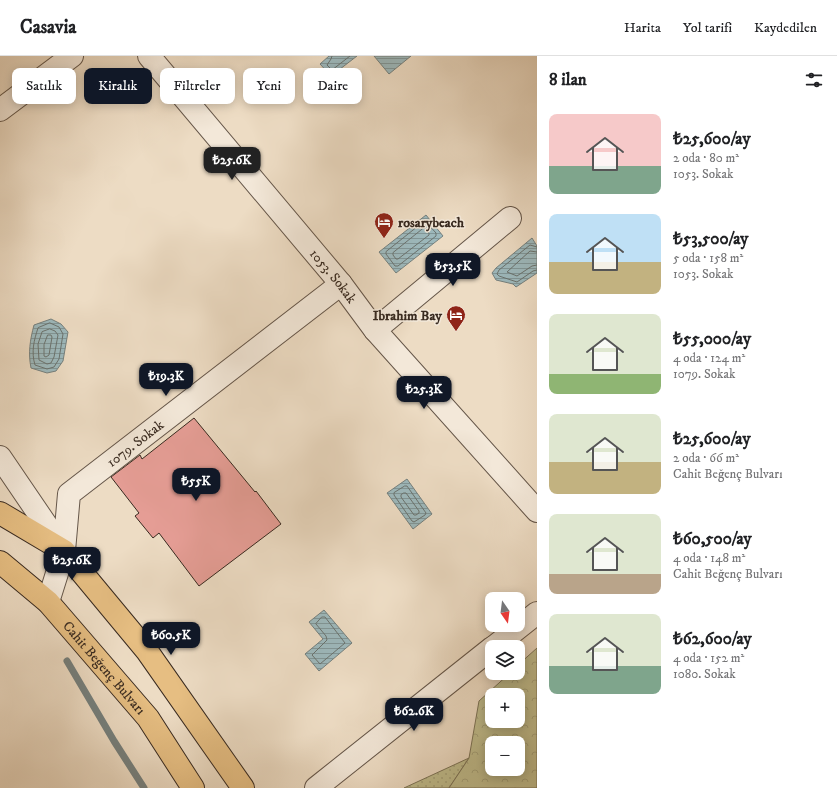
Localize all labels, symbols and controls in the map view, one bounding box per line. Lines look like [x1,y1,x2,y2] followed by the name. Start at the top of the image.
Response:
[20,16,76,39] text: Casavia
[624,19,661,37] text: Harita
[683,19,732,37] text: Yol tarifi
[754,19,817,37] text: Kaydedilen
[12,68,76,104] chip: Satılık
[84,68,152,104] chip: Kiralık
[160,68,235,104] chip: Filtreler
[243,68,295,104] chip: Yeni
[303,68,362,104] chip: Daire
[549,69,587,91] text: 8 ilan
[803,69,825,91] icon: filters
[673,128,750,150] text: ₺25,600/ay
[581,130,629,178] icon: home
[199,147,265,181] pin: ₺25.6K
[673,150,739,166] text: 2 oda · 80 m²
[213,152,251,168] text: ₺25.6K
[673,166,733,182] text: 1053. Sokak
[373,211,395,239] hotel icon: rosarybeach
[398,214,465,232] place label: rosarybeach
[673,228,748,250] text: ₺53,500/ay
[581,230,629,278] icon: home
[305,245,360,307] street label: 1053. Sokak
[673,250,743,266] text: 5 oda · 158 m²
[420,253,486,287] pin: ₺53.5K
[434,258,472,274] text: ₺53.5K
[673,266,733,282] text: 1053. Sokak
[445,304,467,332] hotel icon: Ibrahim Bay
[373,307,442,325] place label: Ibrahim Bay
[673,328,751,350] text: ₺55,000/ay
[581,330,629,378] icon: home
[673,350,745,366] text: 4 oda · 124 m²
[133,363,199,397] pin: ₺19.3K
[673,366,735,382] text: 1079. Sokak
[148,368,184,384] text: ₺19.3K
[391,376,457,410] pin: ₺25.3K
[406,381,442,397] text: ₺25.3K
[103,416,168,472] street label: 1079. Sokak
[673,428,750,450] text: ₺25,600/ay
[581,430,629,478] icon: home
[673,450,739,466] text: 2 oda · 66 m²
[673,466,782,482] text: Cahit Beğenç Bulvarı
[172,468,220,502] pin: ₺55K
[181,473,211,489] text: ₺55K
[673,528,752,550] text: ₺60,500/ay
[581,530,629,578] icon: home
[39,547,105,581] pin: ₺25.6K
[673,550,745,566] text: 4 oda · 148 m²
[53,552,91,568] text: ₺25.6K
[673,566,782,582] text: Cahit Beğenç Bulvarı
[485,592,525,632] north arrow
[485,592,525,776] map controls
[58,618,149,719] street label: Cahit Beğenç Bulvarı
[138,622,204,656] pin: ₺60.5K
[151,627,191,643] text: ₺60.5K
[673,628,752,650] text: ₺62,600/ay
[581,630,629,678] icon: home
[485,640,525,680] button: layers
[673,650,744,666] text: 4 oda · 152 m²
[673,666,736,682] text: 1080. Sokak
[485,688,525,728] button: +
[381,698,447,732] pin: ₺62.6K
[394,703,434,719] text: ₺62.6K
[485,736,525,776] button: −

